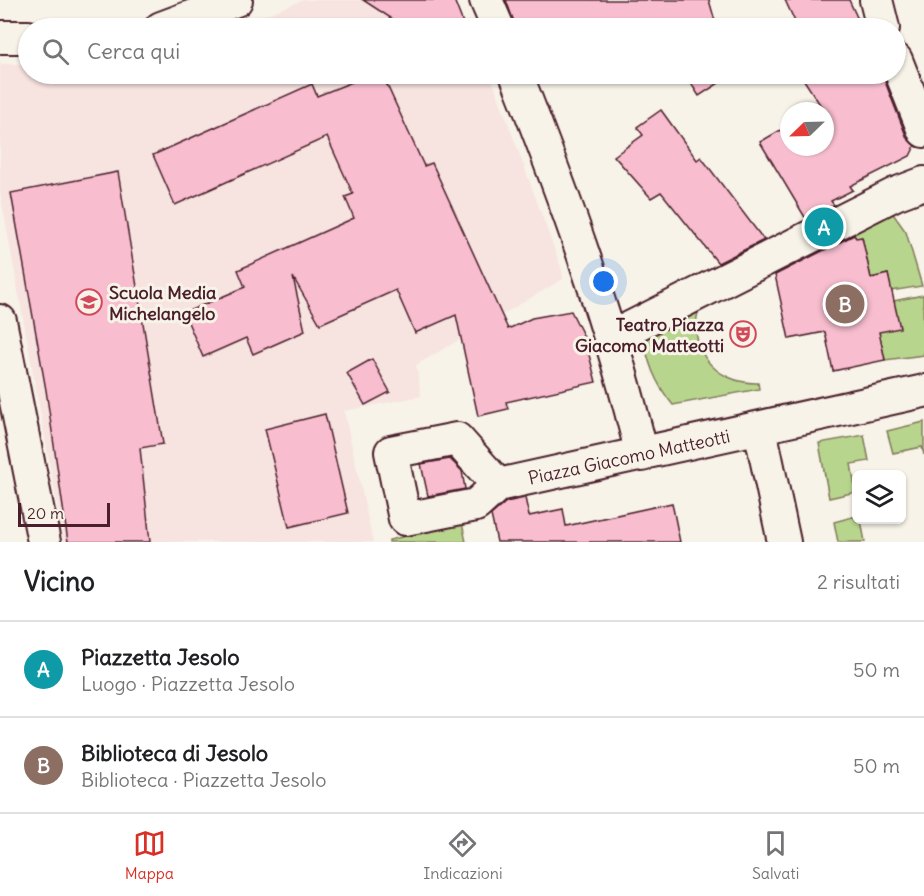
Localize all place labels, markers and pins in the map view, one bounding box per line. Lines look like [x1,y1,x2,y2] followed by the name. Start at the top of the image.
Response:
[804,204,844,250] pin: A
[109,281,216,325] place label: Scuola Media Michelangelo
[826,282,864,326] pin: B
[74,287,104,317] school or university icon: Scuola Media Michelangelo
[575,313,724,357] place label: Teatro Piazza Giacomo Matteotti
[728,319,758,349] theatre icon: Teatro Piazza Giacomo Matteotti

